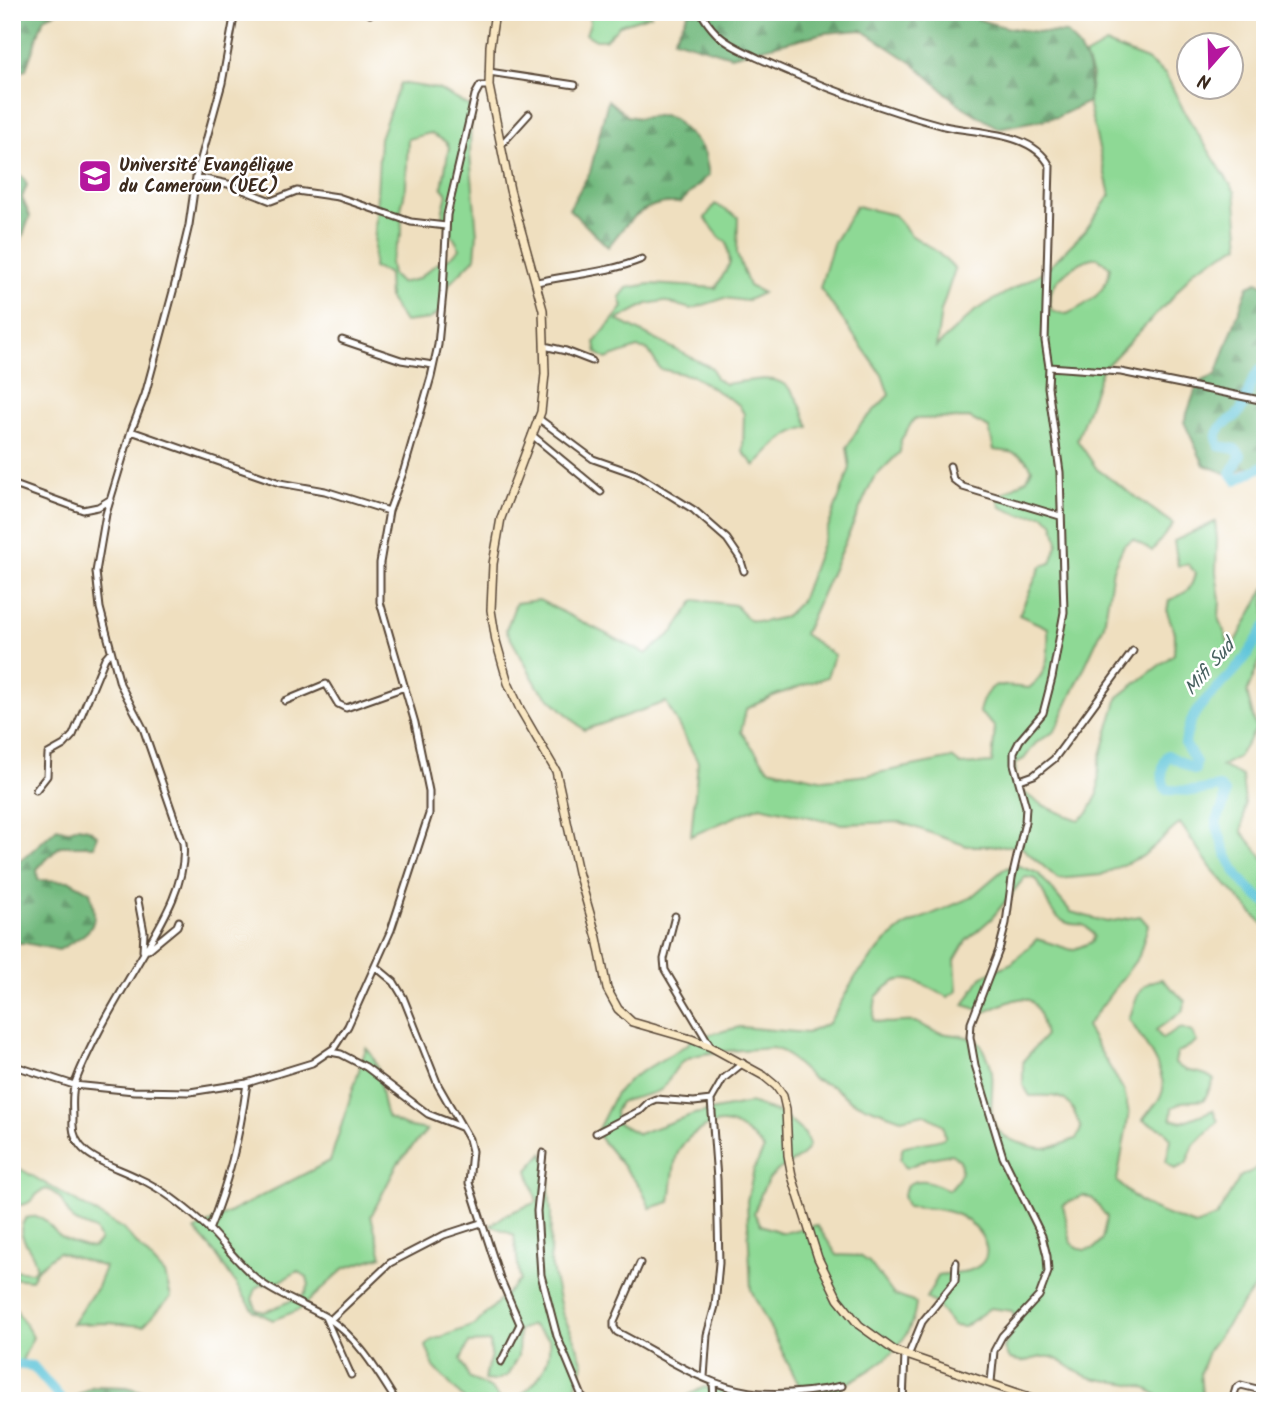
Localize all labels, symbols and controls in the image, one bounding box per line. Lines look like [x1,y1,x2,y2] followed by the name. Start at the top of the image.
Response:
[1176,32,1246,102] north arrow
[1194,64,1216,96] text: N
[119,152,294,202] place label: Université Evangélique du Cameroun (UEC)
[76,157,114,195] school or university icon: Université Evangélique du Cameroun (UEC)
[1177,630,1246,703] water label: Mifi Sud

